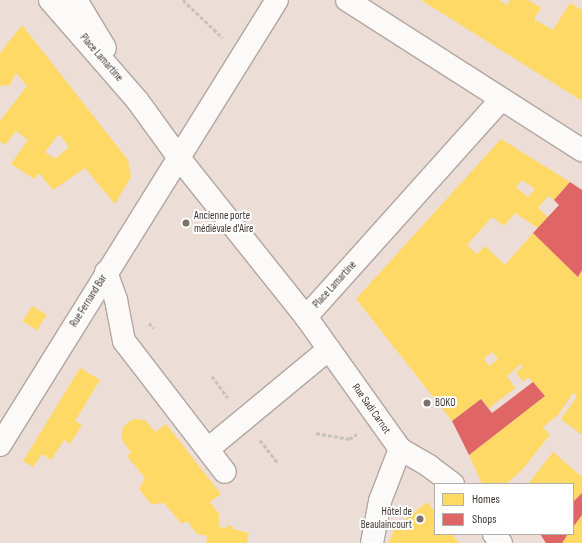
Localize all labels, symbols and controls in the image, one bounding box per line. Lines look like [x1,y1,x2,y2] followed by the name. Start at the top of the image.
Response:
[77,31,125,85] street label: Place Lamartine
[194,210,253,236] place label: Ancienne porte médiévale d'Aire
[181,218,191,228] marker: Ancienne porte médiévale d'Aire
[310,259,360,311] street label: Place Lamartine
[68,272,110,330] street label: Rue Fernand Bar
[349,381,393,437] street label: Rue Sadi Carnot
[435,396,456,410] place label: BOKO
[422,398,432,408] marker: BOKO
[434,483,574,535] legend
[472,492,500,507] text: Homes
[361,506,412,532] place label: Hôtel de Beaulaincourt
[472,512,497,527] text: Shops
[415,514,425,524] marker: Hôtel de Beaulaincourt

